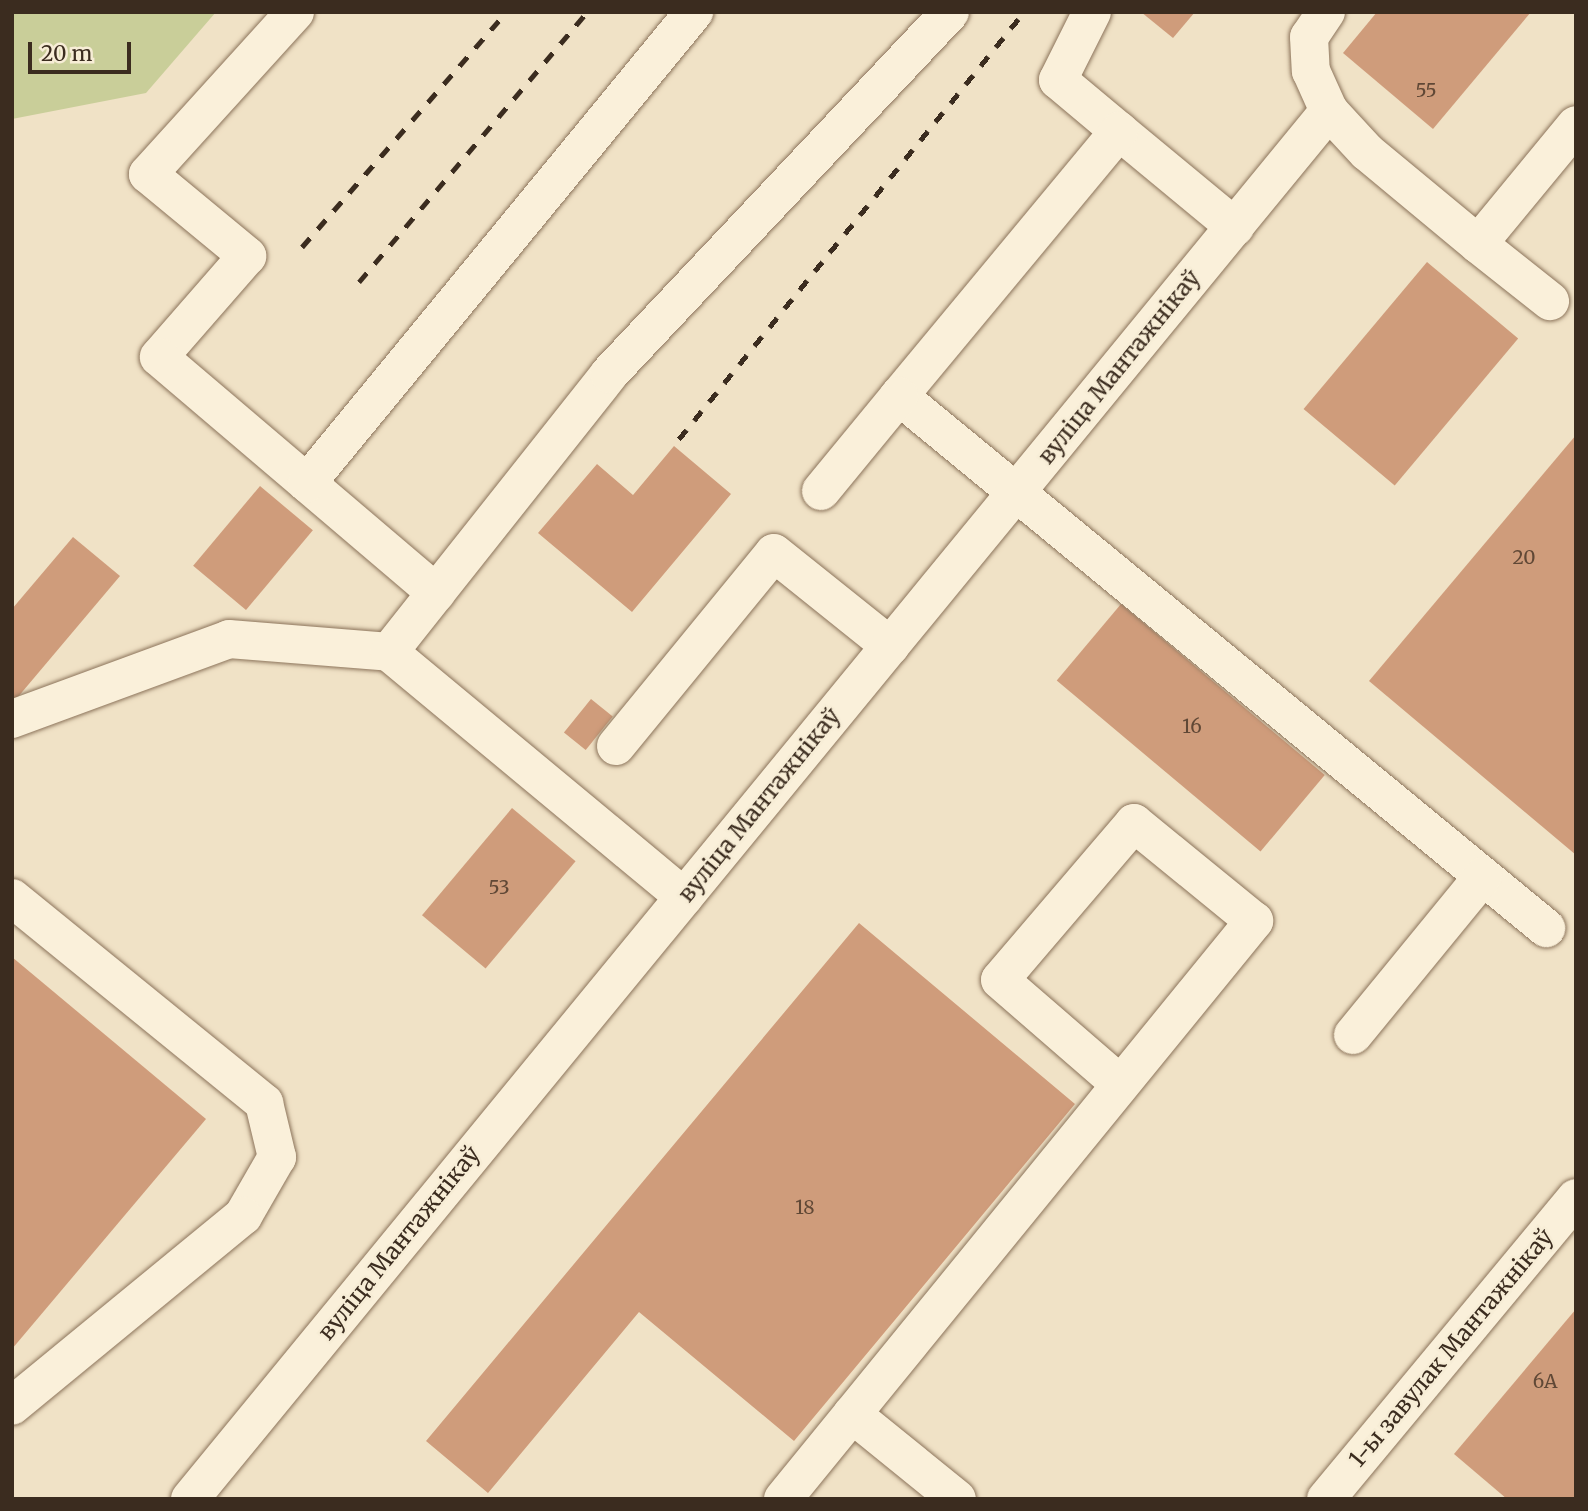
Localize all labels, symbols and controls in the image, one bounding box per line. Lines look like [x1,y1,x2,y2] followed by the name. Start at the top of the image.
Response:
[32,28,135,72] scale bar
[41,40,92,67] text: 20 m
[1415,80,1437,102] house number: 55
[1032,264,1206,470] street label: вуліца Мантажнікаў
[1512,547,1536,569] house number: 20
[672,702,846,908] street label: вуліца Мантажнікаў
[1182,716,1202,738] house number: 16
[488,877,510,899] house number: 53
[312,1140,486,1346] street label: вуліца Мантажнікаў
[795,1197,815,1219] house number: 18
[1343,1223,1559,1473] street label: 1-ы завулак Мантажнікаў
[1533,1371,1557,1393] house number: 6А

